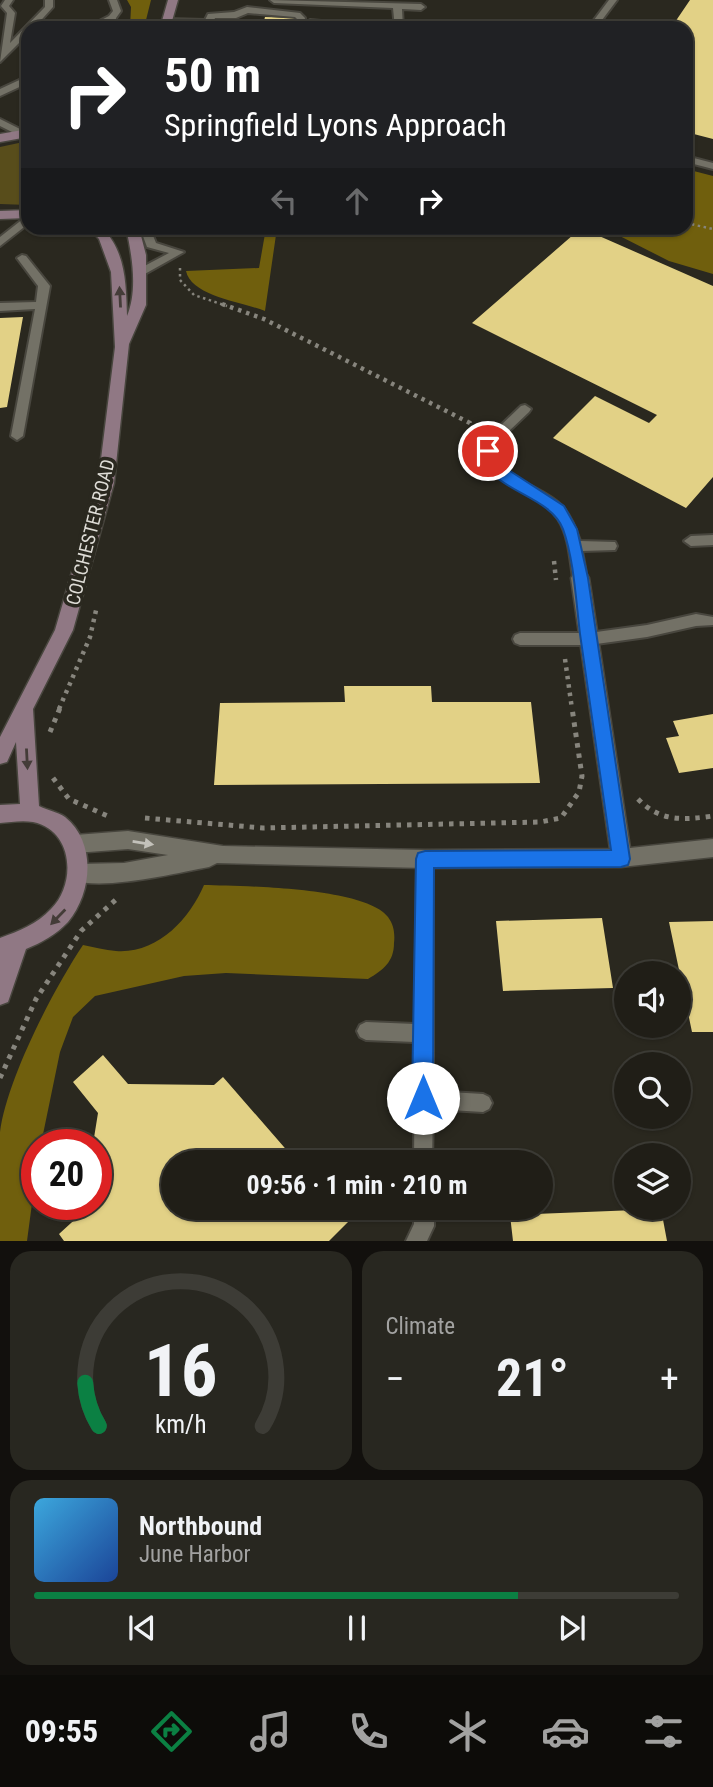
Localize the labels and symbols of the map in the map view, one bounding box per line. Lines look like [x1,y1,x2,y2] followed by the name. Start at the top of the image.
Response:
[114,286,125,308] one-way arrow
[458,421,518,481] pin
[61,457,120,607] street label: COLCHESTER ROAD
[22,749,33,771] one-way arrow
[132,838,154,849] one-way arrow
[50,909,66,926] one-way arrow
[386,1061,460,1135] position arrow
[21,1129,112,1220] speed limit sign: 20

